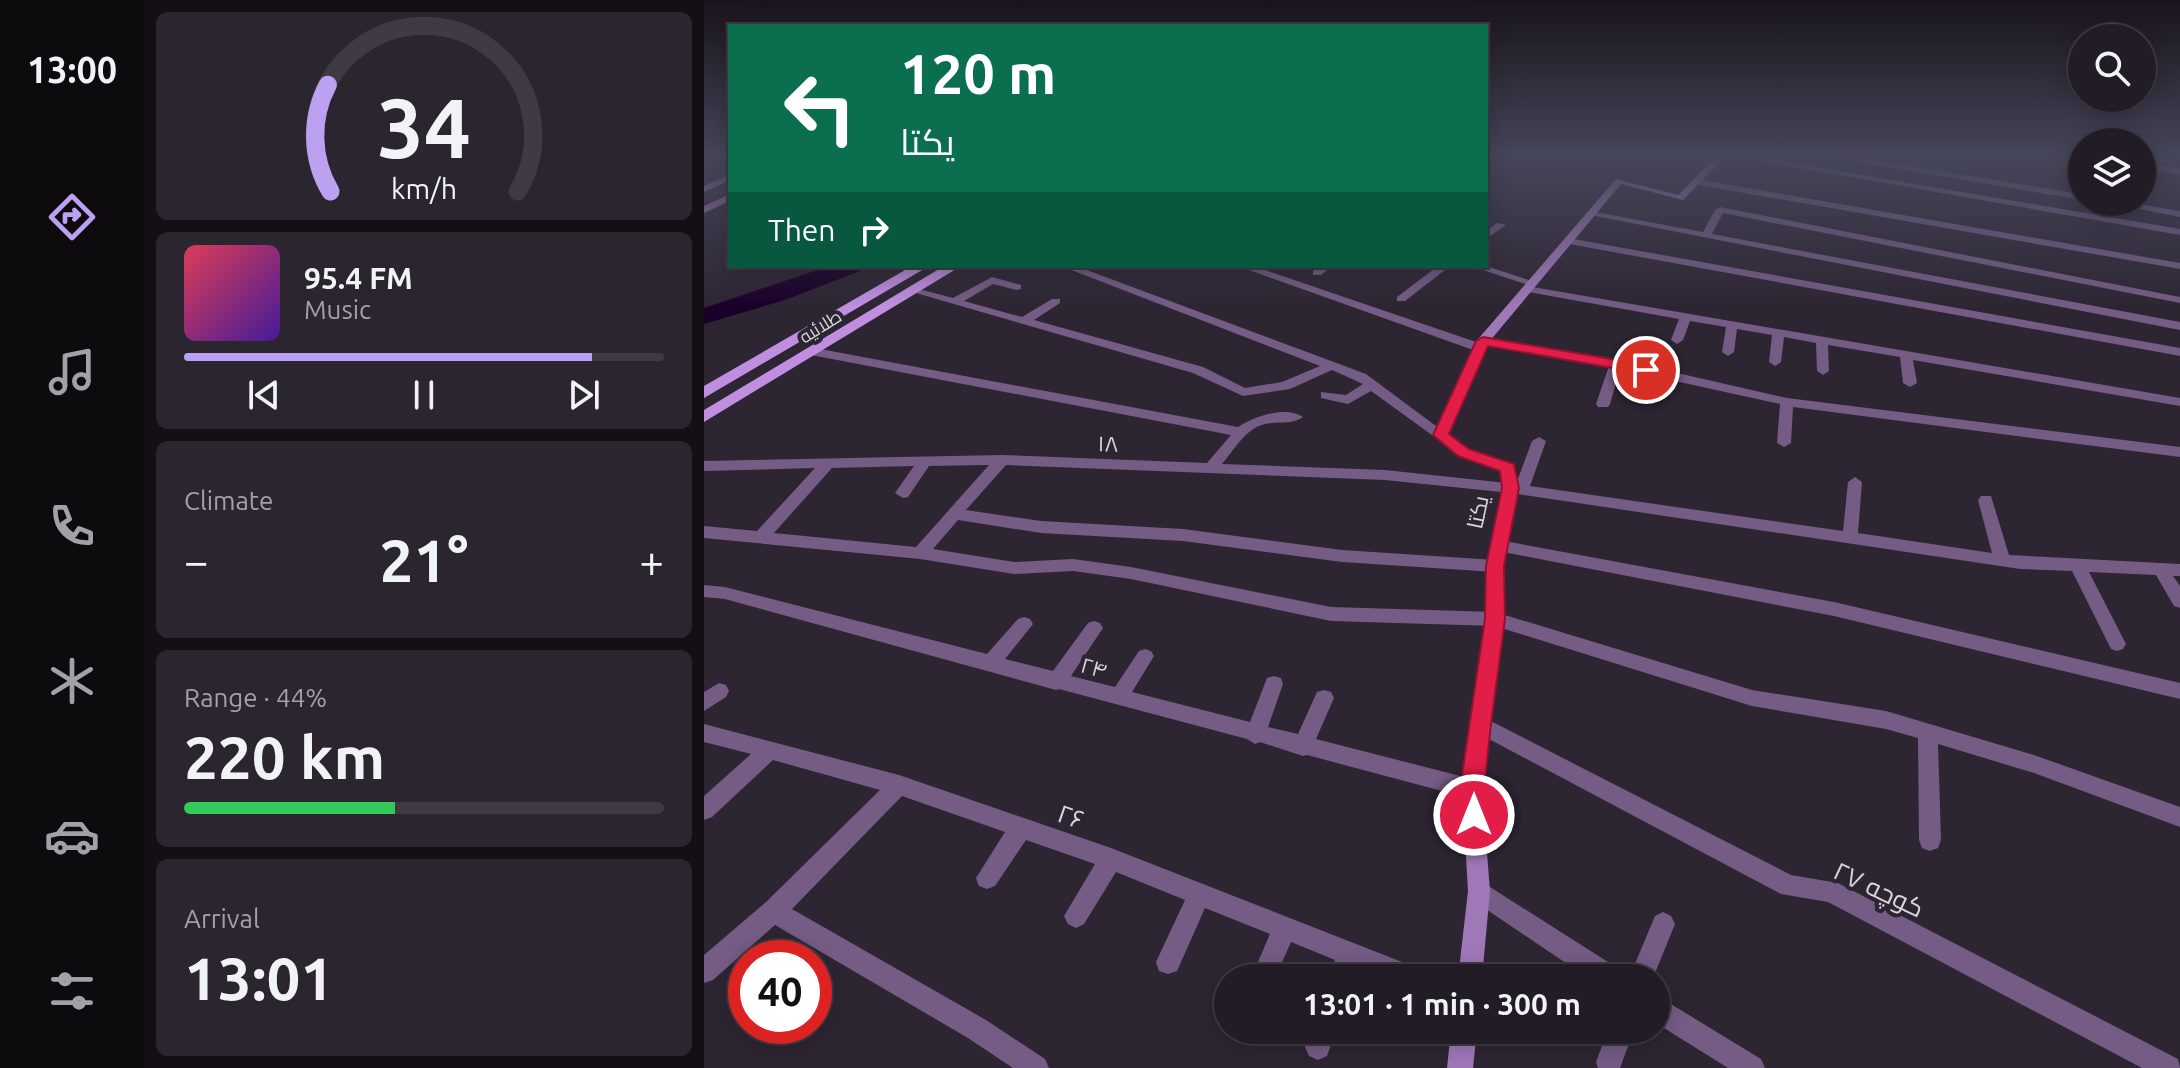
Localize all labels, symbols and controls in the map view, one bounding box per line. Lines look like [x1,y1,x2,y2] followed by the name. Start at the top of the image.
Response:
[2068,24,2156,216] map controls
[2068,24,2156,112] button: search
[900,42,1056,105] text: 120 m
[27,49,117,90] text: 13:00
[768,56,872,160] icon: left
[377,80,471,174] text: 34
[900,121,955,162] text: یکتا
[2068,128,2156,216] button: layers
[391,172,457,204] text: km/h
[44,189,100,245] icon: directions
[852,208,896,252] icon: right
[768,213,836,247] text: Then
[304,261,413,295] text: 95.4 FM
[304,295,371,324] text: Music
[795,305,845,347] street label: طلائیه
[1612,336,1680,404] pin
[44,344,100,400] icon: music
[1624,348,1668,392] icon: arrive
[242,373,286,417] icon: previous
[402,373,446,417] icon: pause
[562,373,606,417] icon: next
[1098,430,1118,456] street label: ۱۸
[184,486,273,515] text: Climate
[1461,493,1493,531] street label: یکتا
[44,498,100,554] icon: phone
[380,526,468,593] text: 21°
[184,536,209,585] text: −
[639,536,664,585] text: +
[1078,652,1110,682] street label: ۲۴
[44,653,100,709] icon: climate
[184,683,327,712] text: Range · 44%
[184,723,385,790] text: 220 km
[1432,773,1516,857] position arrow
[1054,798,1088,834] street label: ۲۶
[44,808,100,864] icon: car
[1828,855,1929,925] street label: کوچه ۲۷
[184,904,260,933] text: Arrival
[728,940,832,1044] speed limit sign: 40
[184,944,334,1011] text: 13:01
[44,963,100,1019] icon: filters
[1303,987,1581,1021] text: 13:01 · 1 min · 300 m

